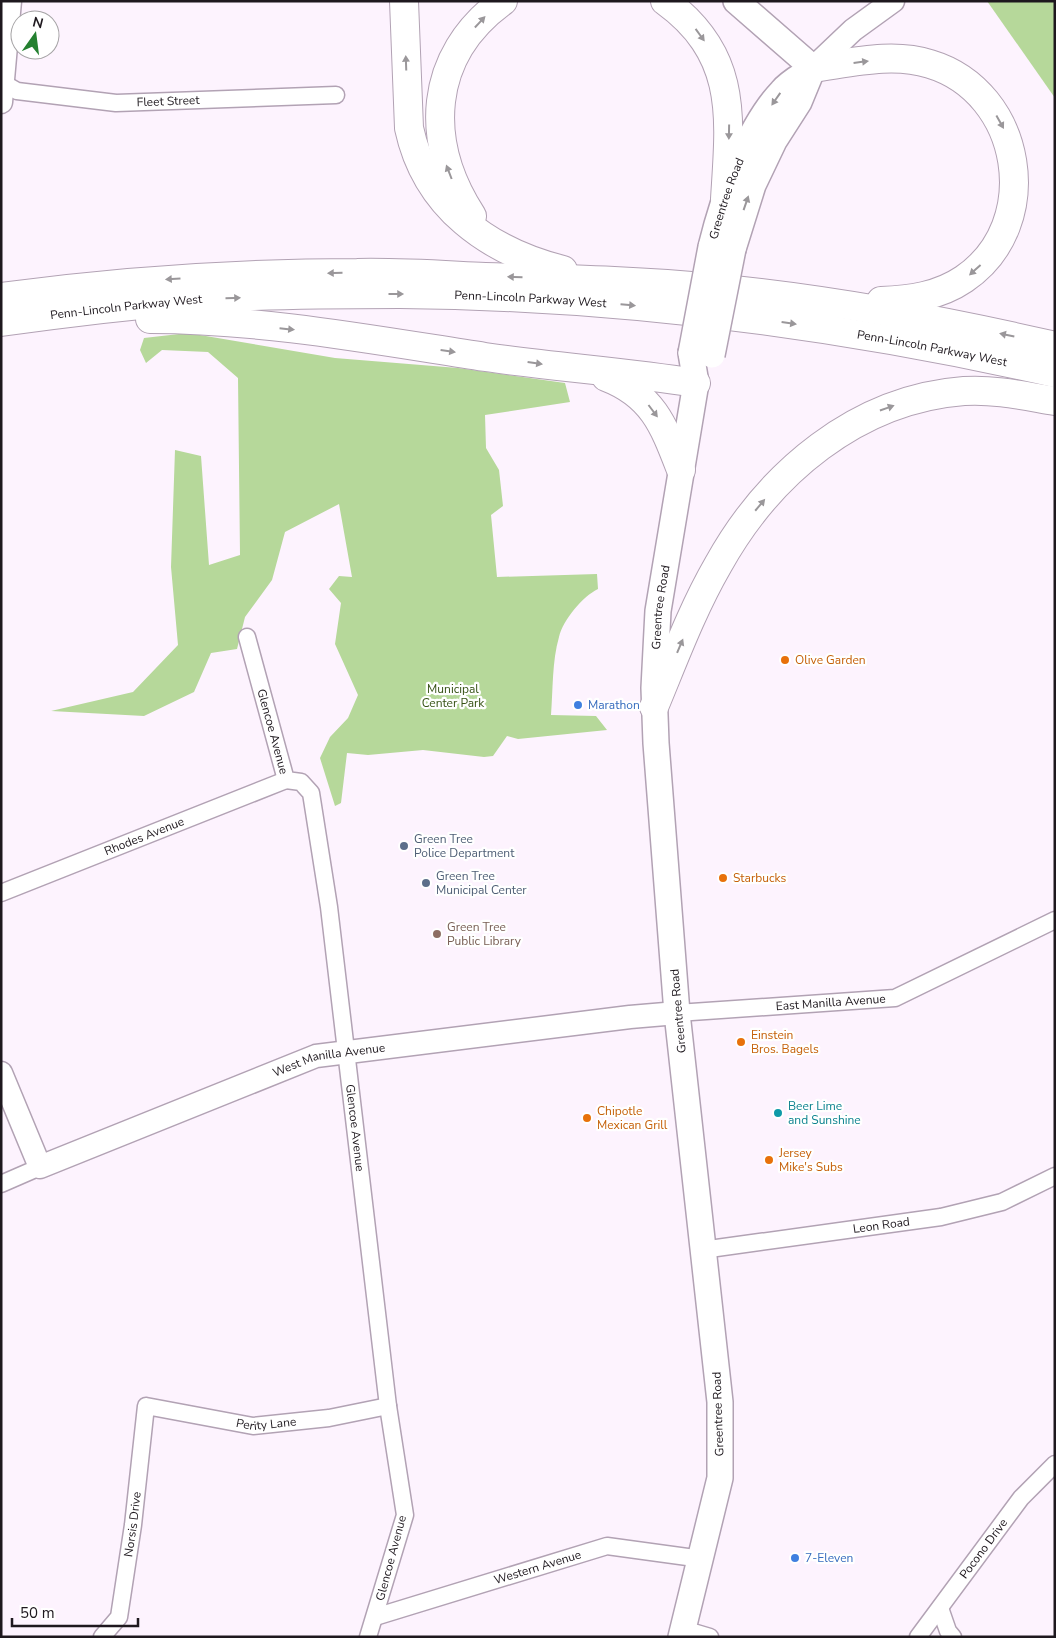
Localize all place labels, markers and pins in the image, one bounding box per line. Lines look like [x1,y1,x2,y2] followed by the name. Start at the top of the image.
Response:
[795,652,866,668] place label: Olive Garden
[779,654,791,666] marker: Olive Garden
[588,697,640,713] place label: Marathon
[572,699,584,711] marker: Marathon
[414,831,515,861] place label: Green Tree Police Department
[398,840,410,852] marker: Green Tree Police Department
[436,868,527,898] place label: Green Tree Municipal Center
[733,870,786,886] place label: Starbucks
[717,872,729,884] marker: Starbucks
[420,877,432,889] marker: Green Tree Municipal Center
[447,919,522,949] place label: Green Tree Public Library
[431,928,443,940] marker: Green Tree Public Library
[751,1027,819,1057] place label: Einstein Bros. Bagels
[735,1036,747,1048] marker: Einstein Bros. Bagels
[788,1098,861,1128] place label: Beer Lime and Sunshine
[597,1103,668,1133] place label: Chipotle Mexican Grill
[772,1107,784,1119] marker: Beer Lime and Sunshine
[581,1112,593,1124] marker: Chipotle Mexican Grill
[778,1145,843,1175] place label: Jersey Mike's Subs
[763,1154,775,1166] marker: Jersey Mike's Subs
[805,1550,853,1566] place label: 7-Eleven
[789,1552,801,1564] marker: 7-Eleven

